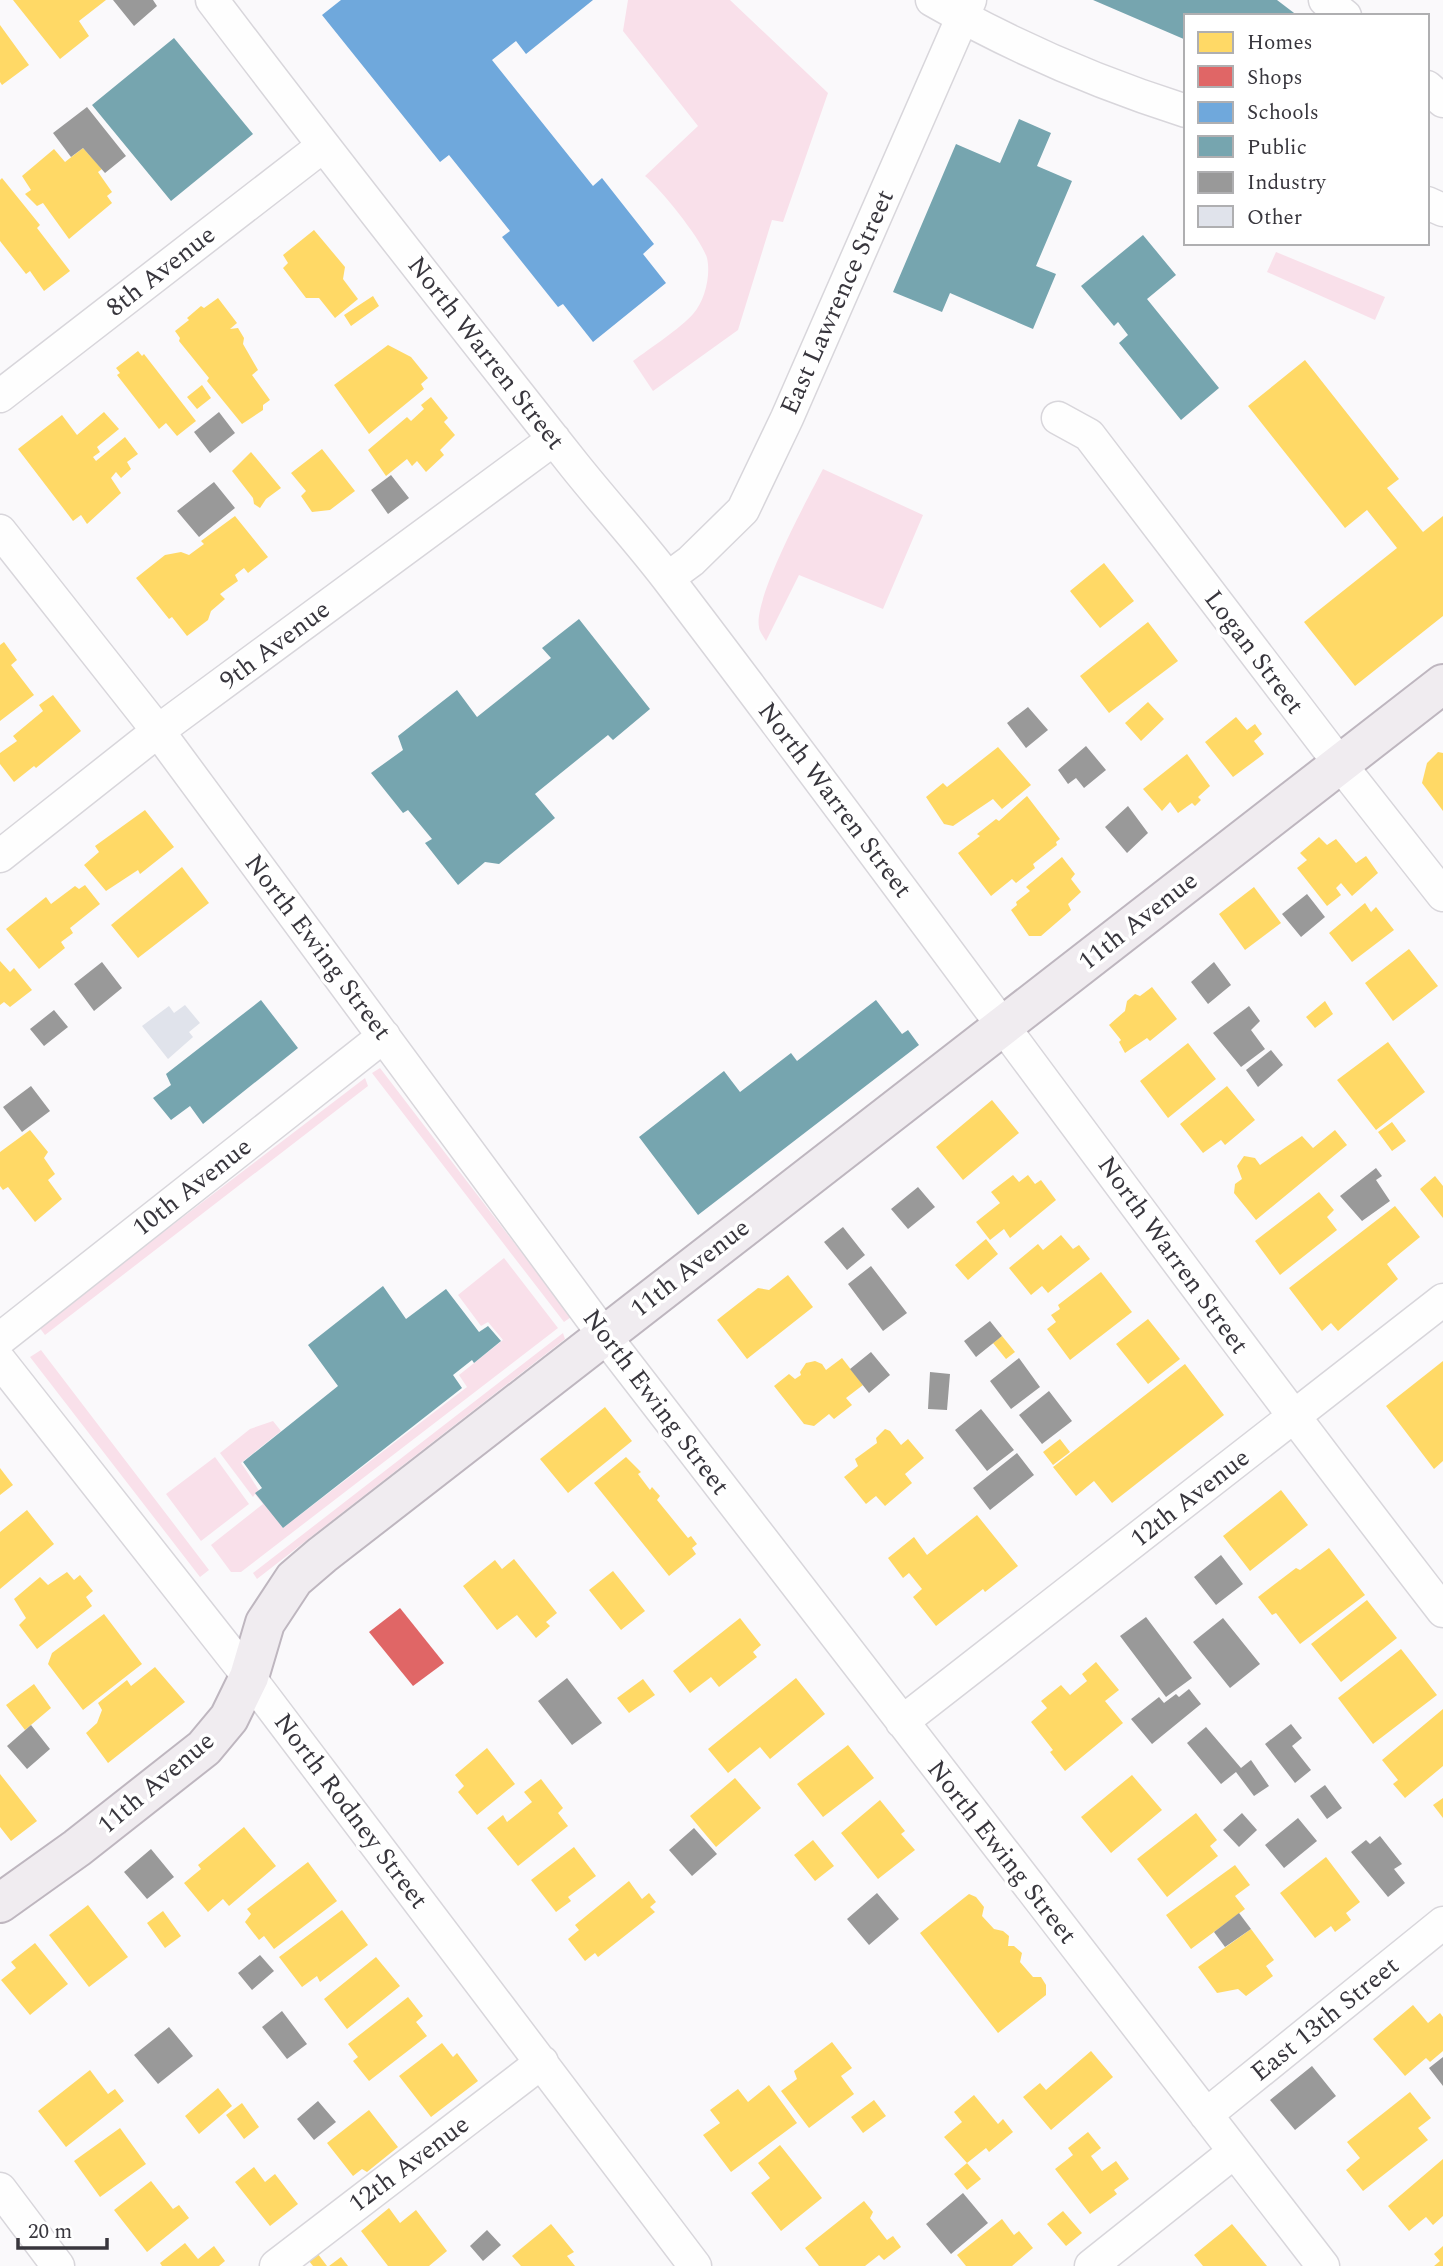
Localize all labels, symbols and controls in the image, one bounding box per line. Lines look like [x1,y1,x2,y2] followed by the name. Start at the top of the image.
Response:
[1184,14,1429,245] legend
[1247,27,1313,59] text: Homes
[1247,62,1303,94] text: Shops
[1247,97,1319,129] text: Schools
[1247,132,1307,164] text: Public
[1247,167,1327,199] text: Industry
[769,183,905,421] street label: East Lawrence Street
[1247,202,1302,234] text: Other
[98,215,224,327] street label: 8th Avenue
[397,247,575,459] street label: North Warren Street
[1194,581,1314,723] street label: Logan Street
[211,590,339,700] street label: 9th Avenue
[748,693,922,907] street label: North Warren Street
[234,845,402,1049] street label: North Ewing Street
[1069,861,1207,981] street label: 11th Avenue
[123,1127,261,1247] street label: 10th Avenue
[1087,1147,1259,1363] street label: North Warren Street
[621,1208,759,1328] street label: 11th Avenue
[572,1300,740,1504] street label: North Ewing Street
[1121,1438,1259,1558] street label: 12th Avenue
[264,1704,438,1918] street label: North Rodney Street
[88,1722,224,1844] street label: 11th Avenue
[917,1751,1087,1953] street label: North Ewing Street
[1242,1946,1408,2092] street label: East 13th Street
[340,2105,478,2223] street label: 12th Avenue
[18,2206,107,2250] scale bar
[28,2216,72,2248] text: 20 m

